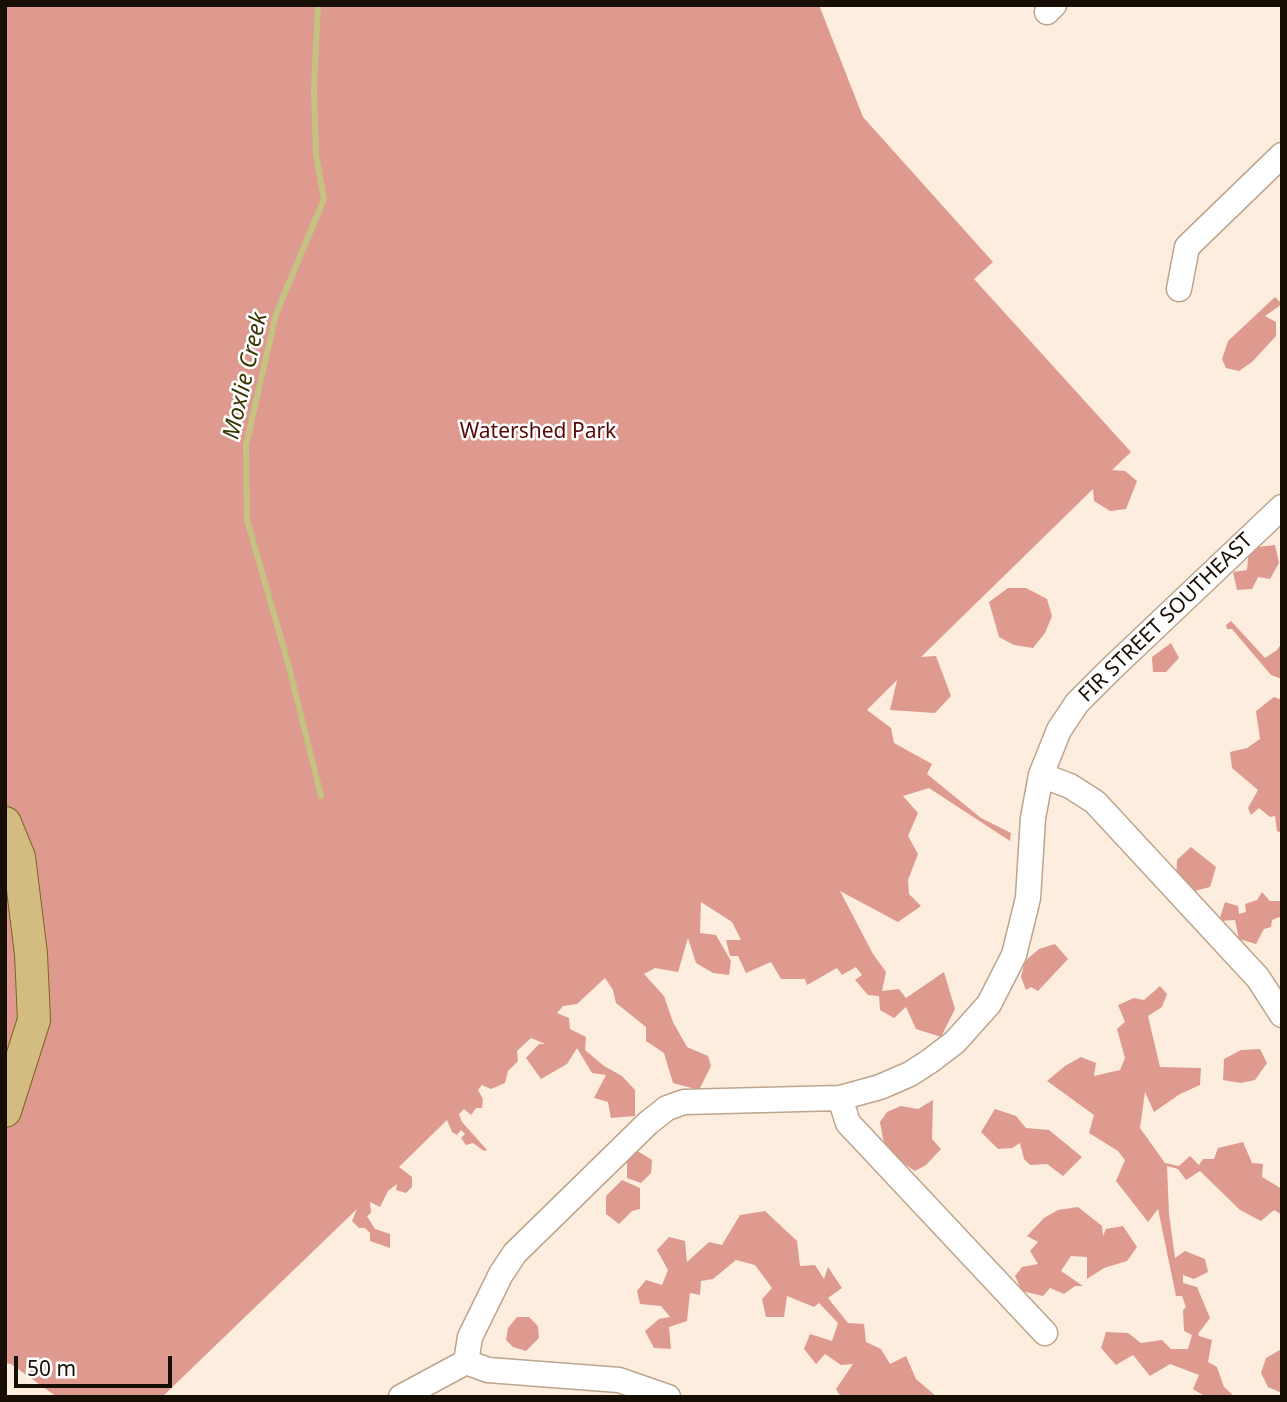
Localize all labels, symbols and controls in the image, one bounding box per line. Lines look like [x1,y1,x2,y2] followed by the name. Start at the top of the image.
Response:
[218,310,274,442] water label: Moxlie Creek
[460,419,616,445] park label: Watershed Park
[1074,528,1258,708] street label: FIR STREET SOUTHEAST
[18,1342,175,1386] scale bar
[27,1354,76,1382] text: 50 m

